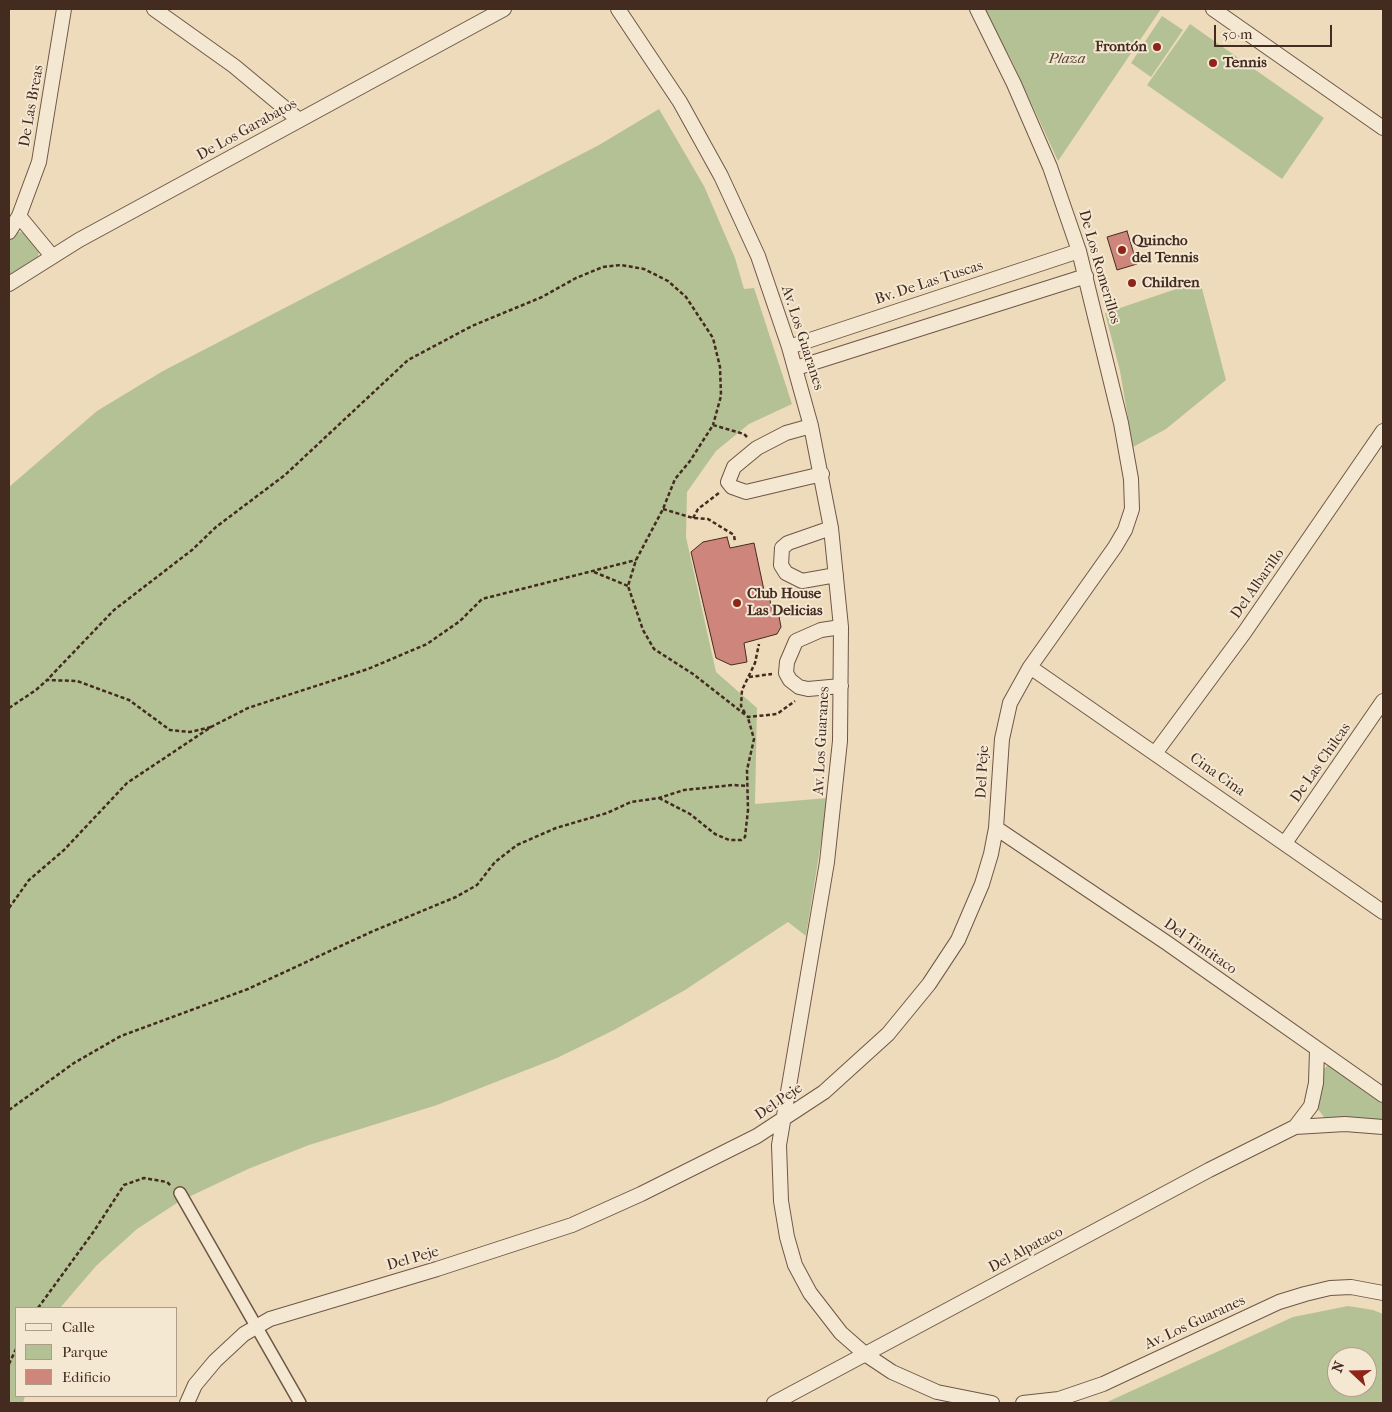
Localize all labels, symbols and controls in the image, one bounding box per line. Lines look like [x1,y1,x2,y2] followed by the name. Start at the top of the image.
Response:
[1217,15,1334,47] scale bar
[1222,25,1252,43] text: 50 m
[1095,38,1147,56] place label: Frontón
[1151,41,1163,53] marker: Frontón
[1048,50,1086,68] park label: Plaza
[1223,54,1267,72] place label: Tennis
[1207,57,1219,69] marker: Tennis
[16,64,48,148] street label: De Las Breas
[194,95,300,165] street label: De Los Garabatos
[1074,208,1124,326] street label: De Los Romerillos
[1132,232,1199,267] place label: Quincho del Tennis
[1116,244,1128,256] marker: Quincho del Tennis
[873,257,985,309] street label: Bv. De Las Tuscas
[1142,274,1200,292] place label: Children
[1126,277,1138,289] marker: Children
[777,283,827,393] street label: Av. Los Guaranes
[1227,546,1289,622] street label: Del Albarillo
[747,585,823,620] place label: Club House Las Delicias
[731,597,743,609] marker: Club House Las Delicias
[810,686,834,796] street label: Av. Los Guaranes
[1287,720,1355,806] street label: De Las Chilcas
[973,745,993,799] street label: Del Peje
[1186,749,1248,801] street label: Cina Cina
[1160,915,1240,979] street label: Del Tintitaco
[752,1080,806,1124] street label: Del Peje
[986,1223,1066,1277] street label: Del Alpataco
[385,1243,441,1275] street label: Del Peje
[1142,1292,1248,1354] street label: Av. Los Guaranes
[15,1307,178,1397] legend
[62,1318,95,1336] text: Calle
[62,1343,108,1361] text: Parque
[1327,1347,1377,1397] north arrow
[1329,1359,1348,1375] text: N
[62,1368,111,1386] text: Edificio

